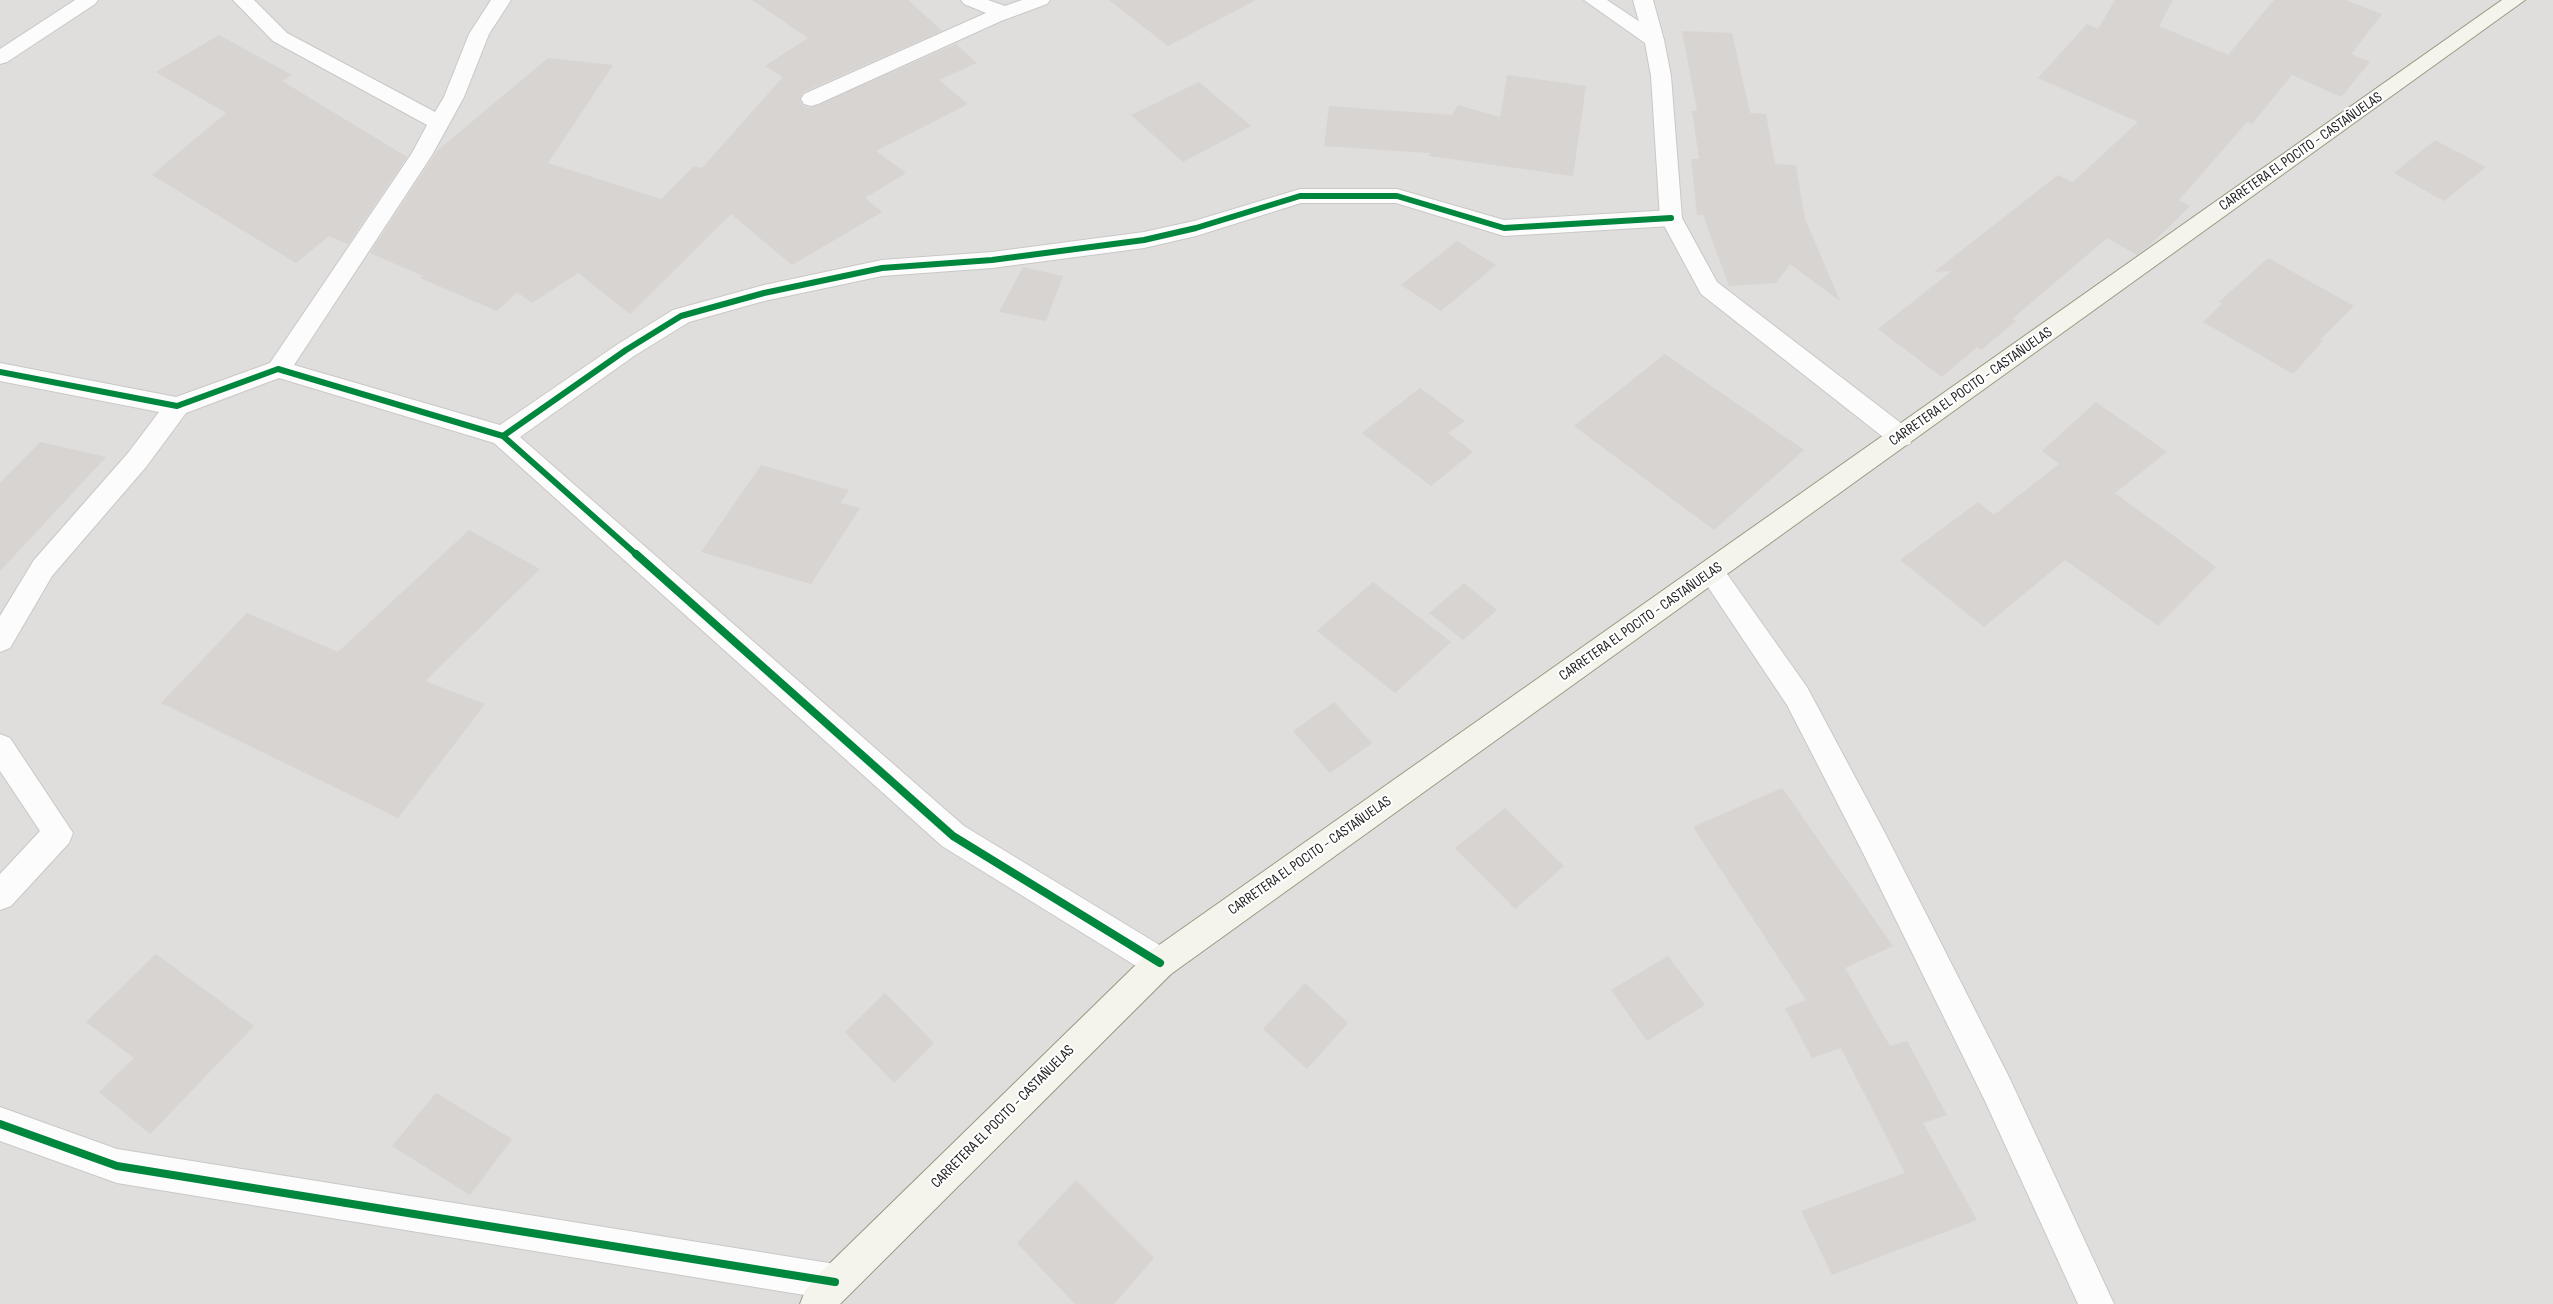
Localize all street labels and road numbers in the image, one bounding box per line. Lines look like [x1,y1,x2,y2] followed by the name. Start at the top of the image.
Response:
[2216,89,2386,215] street label: CARRETERA EL POCITO - CASTAÑUELAS
[1886,324,2056,450] street label: CARRETERA EL POCITO - CASTAÑUELAS
[1556,559,1726,685] street label: CARRETERA EL POCITO - CASTAÑUELAS
[1225,793,1395,919] street label: CARRETERA EL POCITO - CASTAÑUELAS
[928,1042,1078,1192] street label: CARRETERA EL POCITO - CASTAÑUELAS

